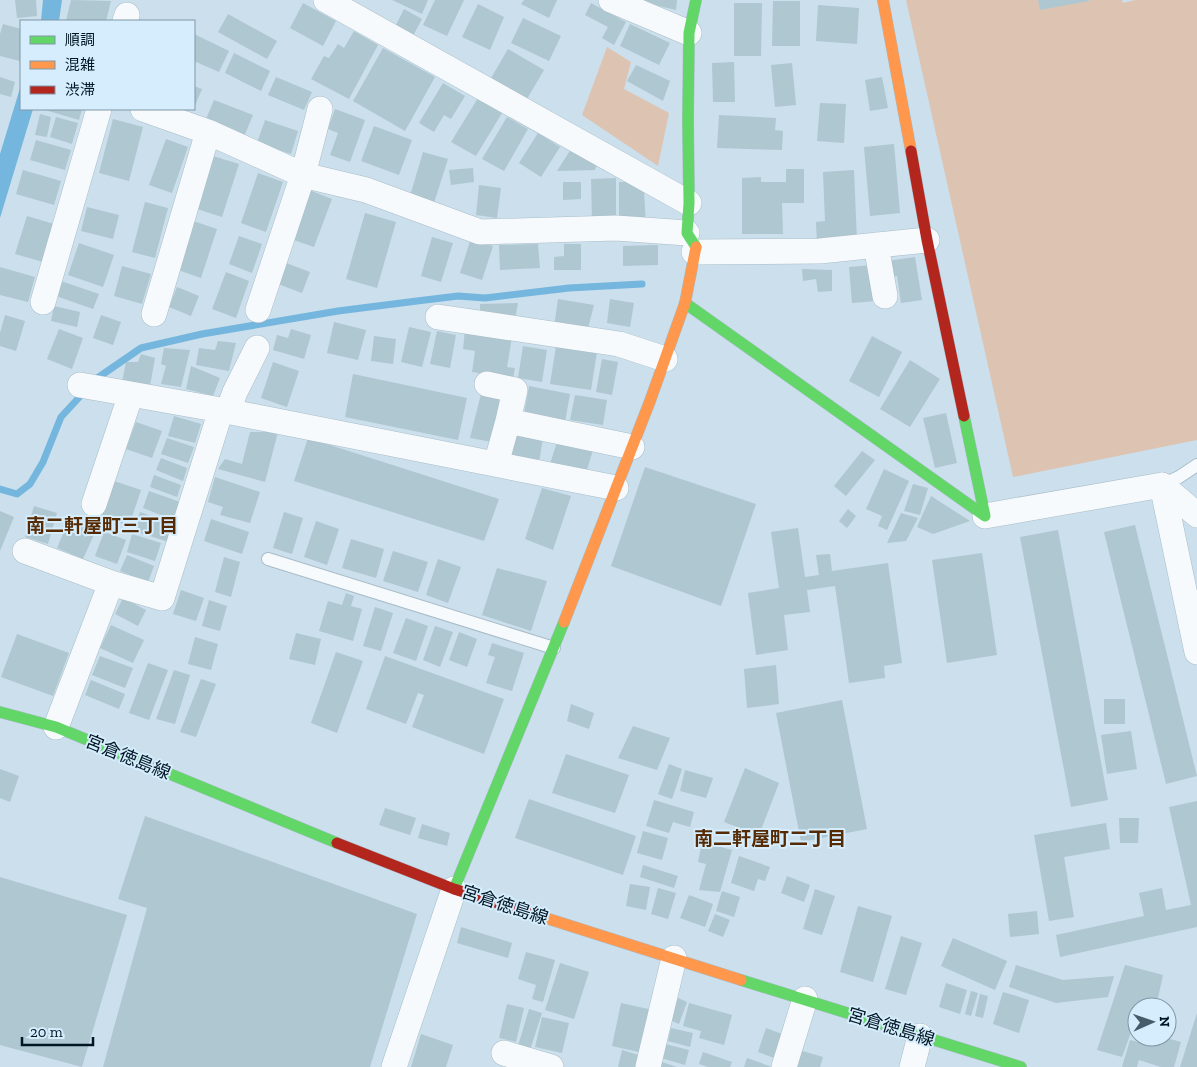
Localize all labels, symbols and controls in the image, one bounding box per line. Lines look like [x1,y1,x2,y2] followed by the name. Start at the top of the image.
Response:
[20,20,195,110] legend
[65,31,95,49] text: 順調
[65,56,95,74] text: 混雑
[65,81,95,99] text: 渋滞
[26,514,178,537] district label: 南二軒屋町三丁目
[82,730,174,784] street label: 宮倉徳島線
[694,827,846,850] district label: 南二軒屋町二丁目
[459,881,551,929] street label: 宮倉徳島線
[1127,997,1177,1047] north arrow
[845,1003,937,1051] street label: 宮倉徳島線
[22,1014,94,1046] scale bar
[1156,1016,1173,1028] text: N
[30,1023,63,1041] text: 20 m

